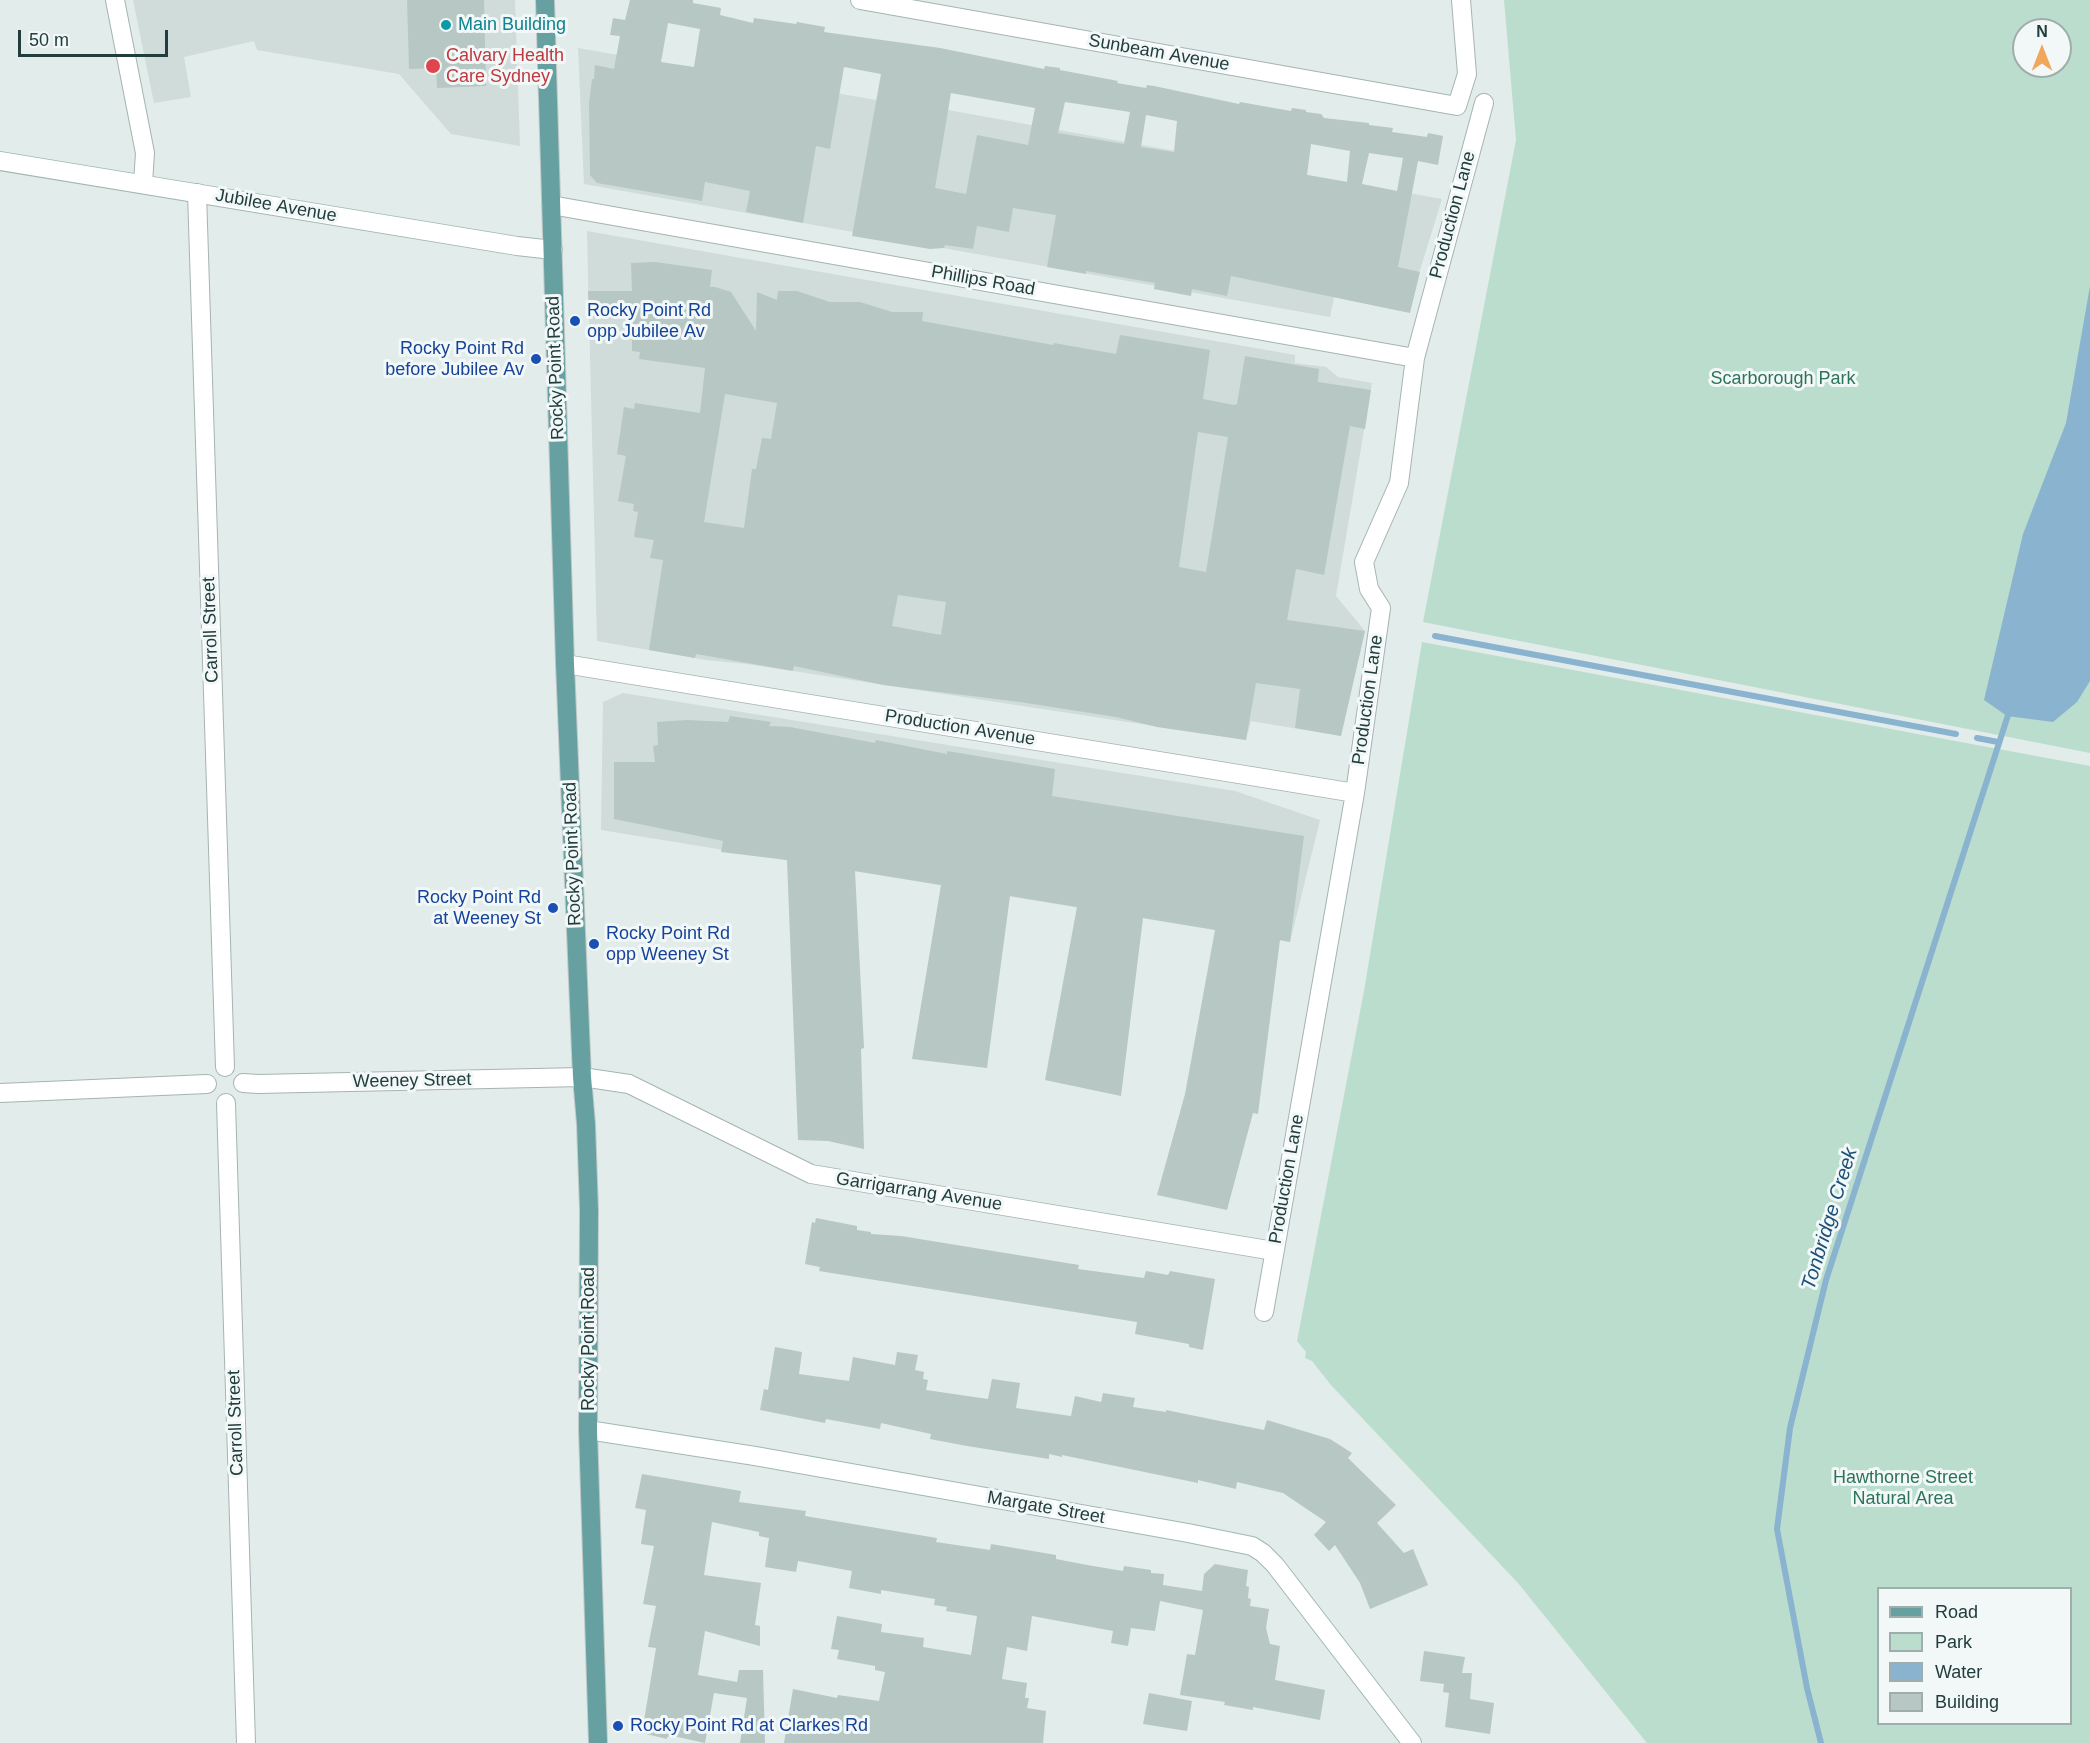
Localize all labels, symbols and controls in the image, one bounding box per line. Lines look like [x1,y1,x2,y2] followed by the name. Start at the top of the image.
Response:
[458,14,566,36] place label: Main Building
[21,18,171,56] scale bar
[439,18,453,32] marker: Main Building
[2012,18,2072,78] north arrow
[2036,23,2048,40] text: N
[29,30,69,50] text: 50 m
[1087,30,1231,76] street label: Sunbeam Avenue
[446,45,564,88] place label: Calvary Health Care Sydney
[424,57,442,75] marker: Calvary Health Care Sydney
[1426,149,1480,281] street label: Production Lane
[214,185,338,227] street label: Jubilee Avenue
[929,261,1037,301] street label: Phillips Road
[543,296,569,440] street label: Rocky Point Road
[587,300,711,342] place label: Rocky Point Rd opp Jubilee Av
[568,314,582,328] marker: Rocky Point Rd opp Jubilee Av
[385,338,524,380] place label: Rocky Point Rd before Jubilee Av
[529,352,543,366] marker: Rocky Point Rd before Jubilee Av
[1710,368,1856,390] park label: Scarborough Park
[198,577,224,683] street label: Carroll Street
[1348,634,1388,766] street label: Production Lane
[883,705,1037,751] street label: Production Avenue
[560,782,586,926] street label: Rocky Point Road
[417,887,541,930] place label: Rocky Point Rd at Weeney St
[546,901,560,915] marker: Rocky Point Rd at Weeney St
[606,923,730,966] place label: Rocky Point Rd opp Weeney St
[587,937,601,951] marker: Rocky Point Rd opp Weeney St
[352,1069,472,1093] street label: Weeney Street
[1265,1113,1309,1245] street label: Production Lane
[1797,1145,1863,1293] water label: Tonbridge Creek
[834,1168,1004,1216] street label: Garrigarrang Avenue
[578,1267,600,1411] street label: Rocky Point Road
[223,1370,249,1476] street label: Carroll Street
[1833,1467,1973,1510] park label: Hawthorne Street Natural Area
[986,1487,1106,1529] street label: Margate Street
[1877,1587,2072,1725] legend
[1935,1602,1978,1622] text: Road
[1935,1632,1972,1652] text: Park
[1935,1662,1982,1682] text: Water
[1935,1692,1999,1712] text: Building
[630,1715,868,1737] place label: Rocky Point Rd at Clarkes Rd
[611,1719,625,1733] marker: Rocky Point Rd at Clarkes Rd

